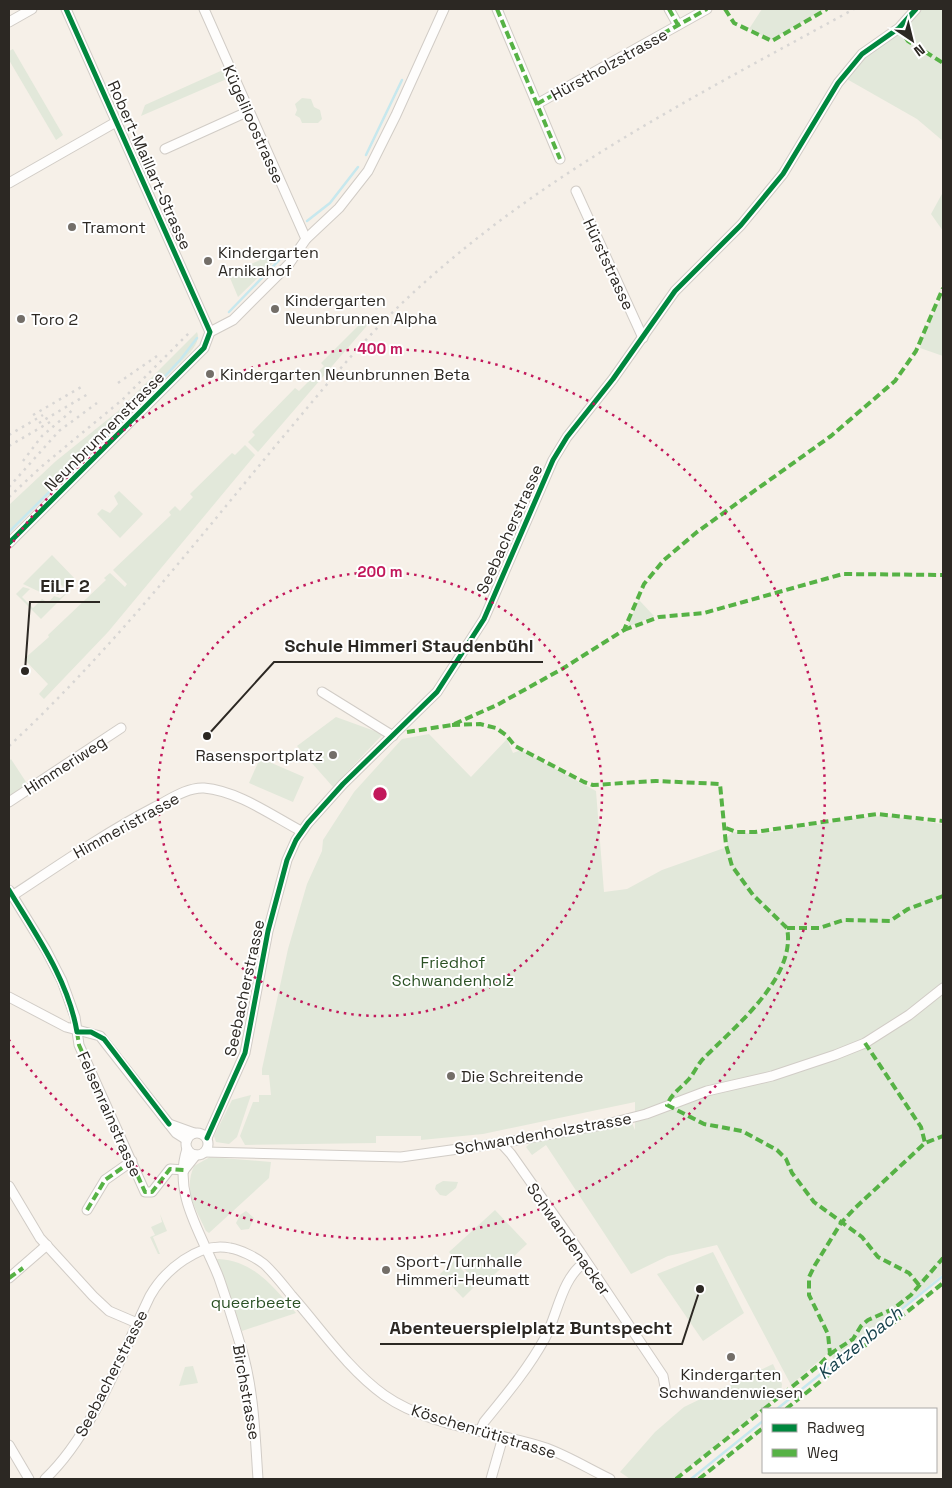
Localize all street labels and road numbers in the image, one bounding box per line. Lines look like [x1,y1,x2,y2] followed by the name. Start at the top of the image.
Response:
[547,24,671,105] street label: Hürstholzstrasse
[218,62,289,187] street label: Kügeliloostrasse
[103,77,196,253] street label: Robert-Maillart-Strasse
[578,215,639,313] street label: Hürststrasse
[40,367,169,496] street label: Neunbrunnenstrasse
[471,461,547,597] street label: Seebacherstrasse
[20,731,110,800] street label: Himmeriweg
[69,788,183,863] street label: Himmeristrasse
[220,918,269,1059] street label: Seebacherstrasse
[72,1048,147,1180] street label: Felsenrainstrasse
[453,1108,633,1159] street label: Schwandenholzstrasse
[522,1179,615,1300] street label: Schwandenacker
[70,1306,152,1440] street label: Seebacherstrasse
[228,1343,265,1441] street label: Birchstrasse
[409,1399,559,1463] street label: Köschenrütistrasse

